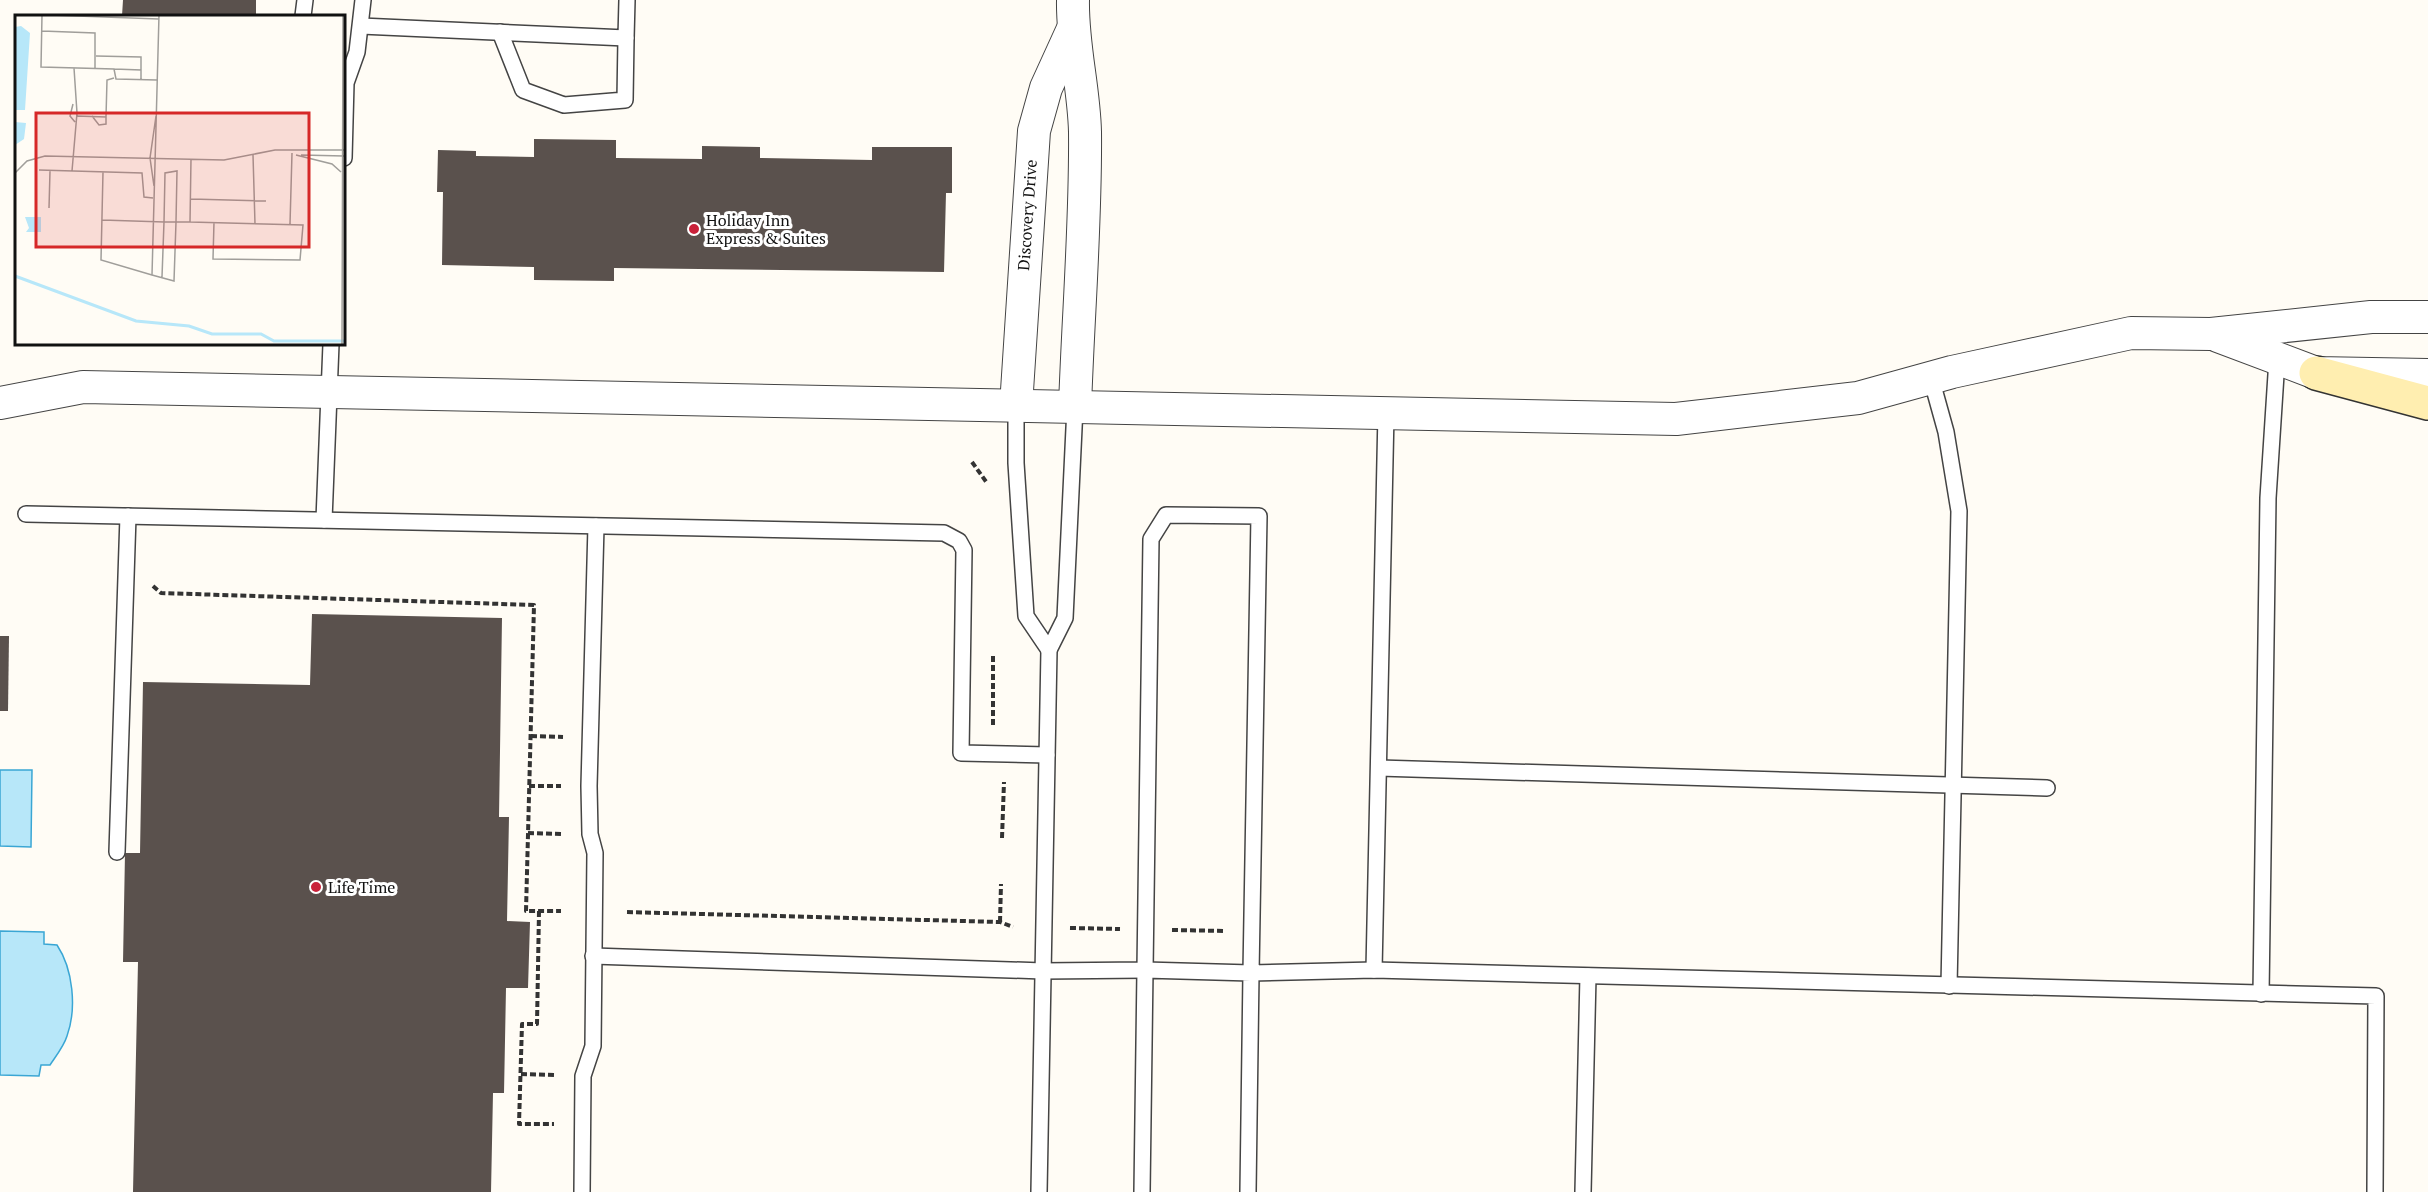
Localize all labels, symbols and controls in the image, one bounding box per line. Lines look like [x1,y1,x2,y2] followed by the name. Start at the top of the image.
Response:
[15,15,345,345] inset map
[1012,159,1042,271] street label: Discovery Drive
[706,209,826,249] place label: Holiday Inn Express & Suites
[687,222,701,236] marker: Holiday Inn Express & Suites
[328,876,395,898] place label: Life Time
[309,880,323,894] marker: Life Time

